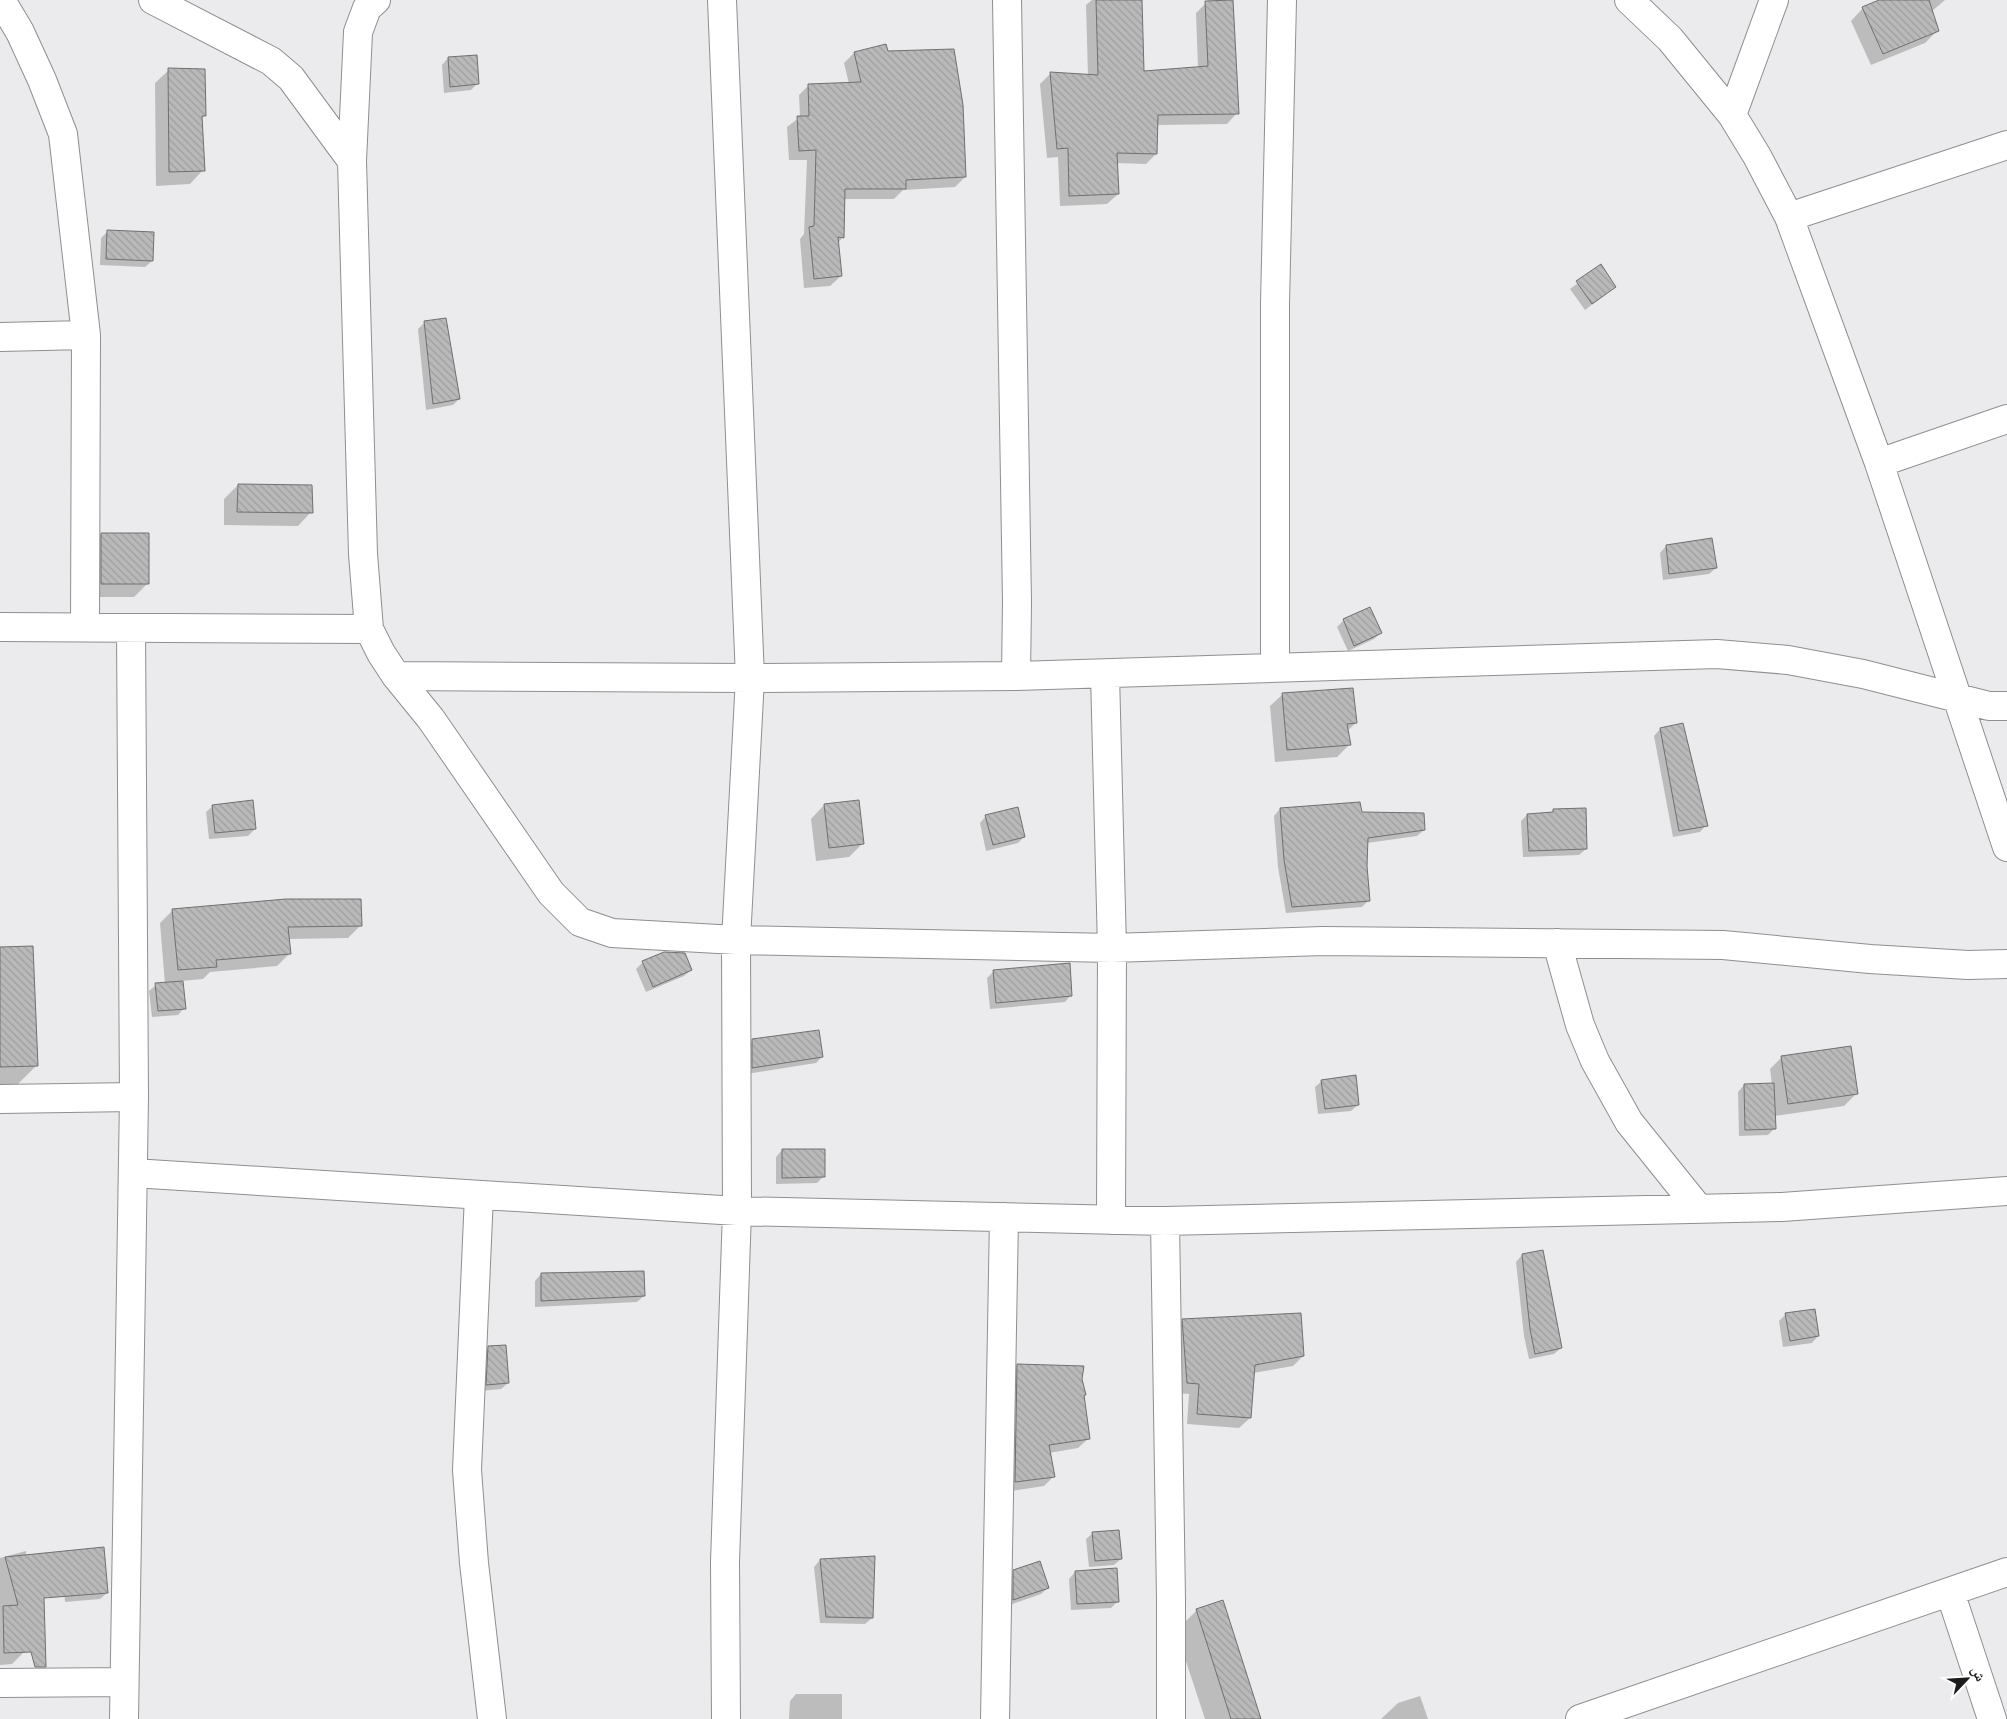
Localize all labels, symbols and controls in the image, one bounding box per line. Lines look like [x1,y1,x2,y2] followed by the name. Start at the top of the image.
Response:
[1942,1654,1992,1704] north arrow
[1967,1663,1990,1684] text: ش

